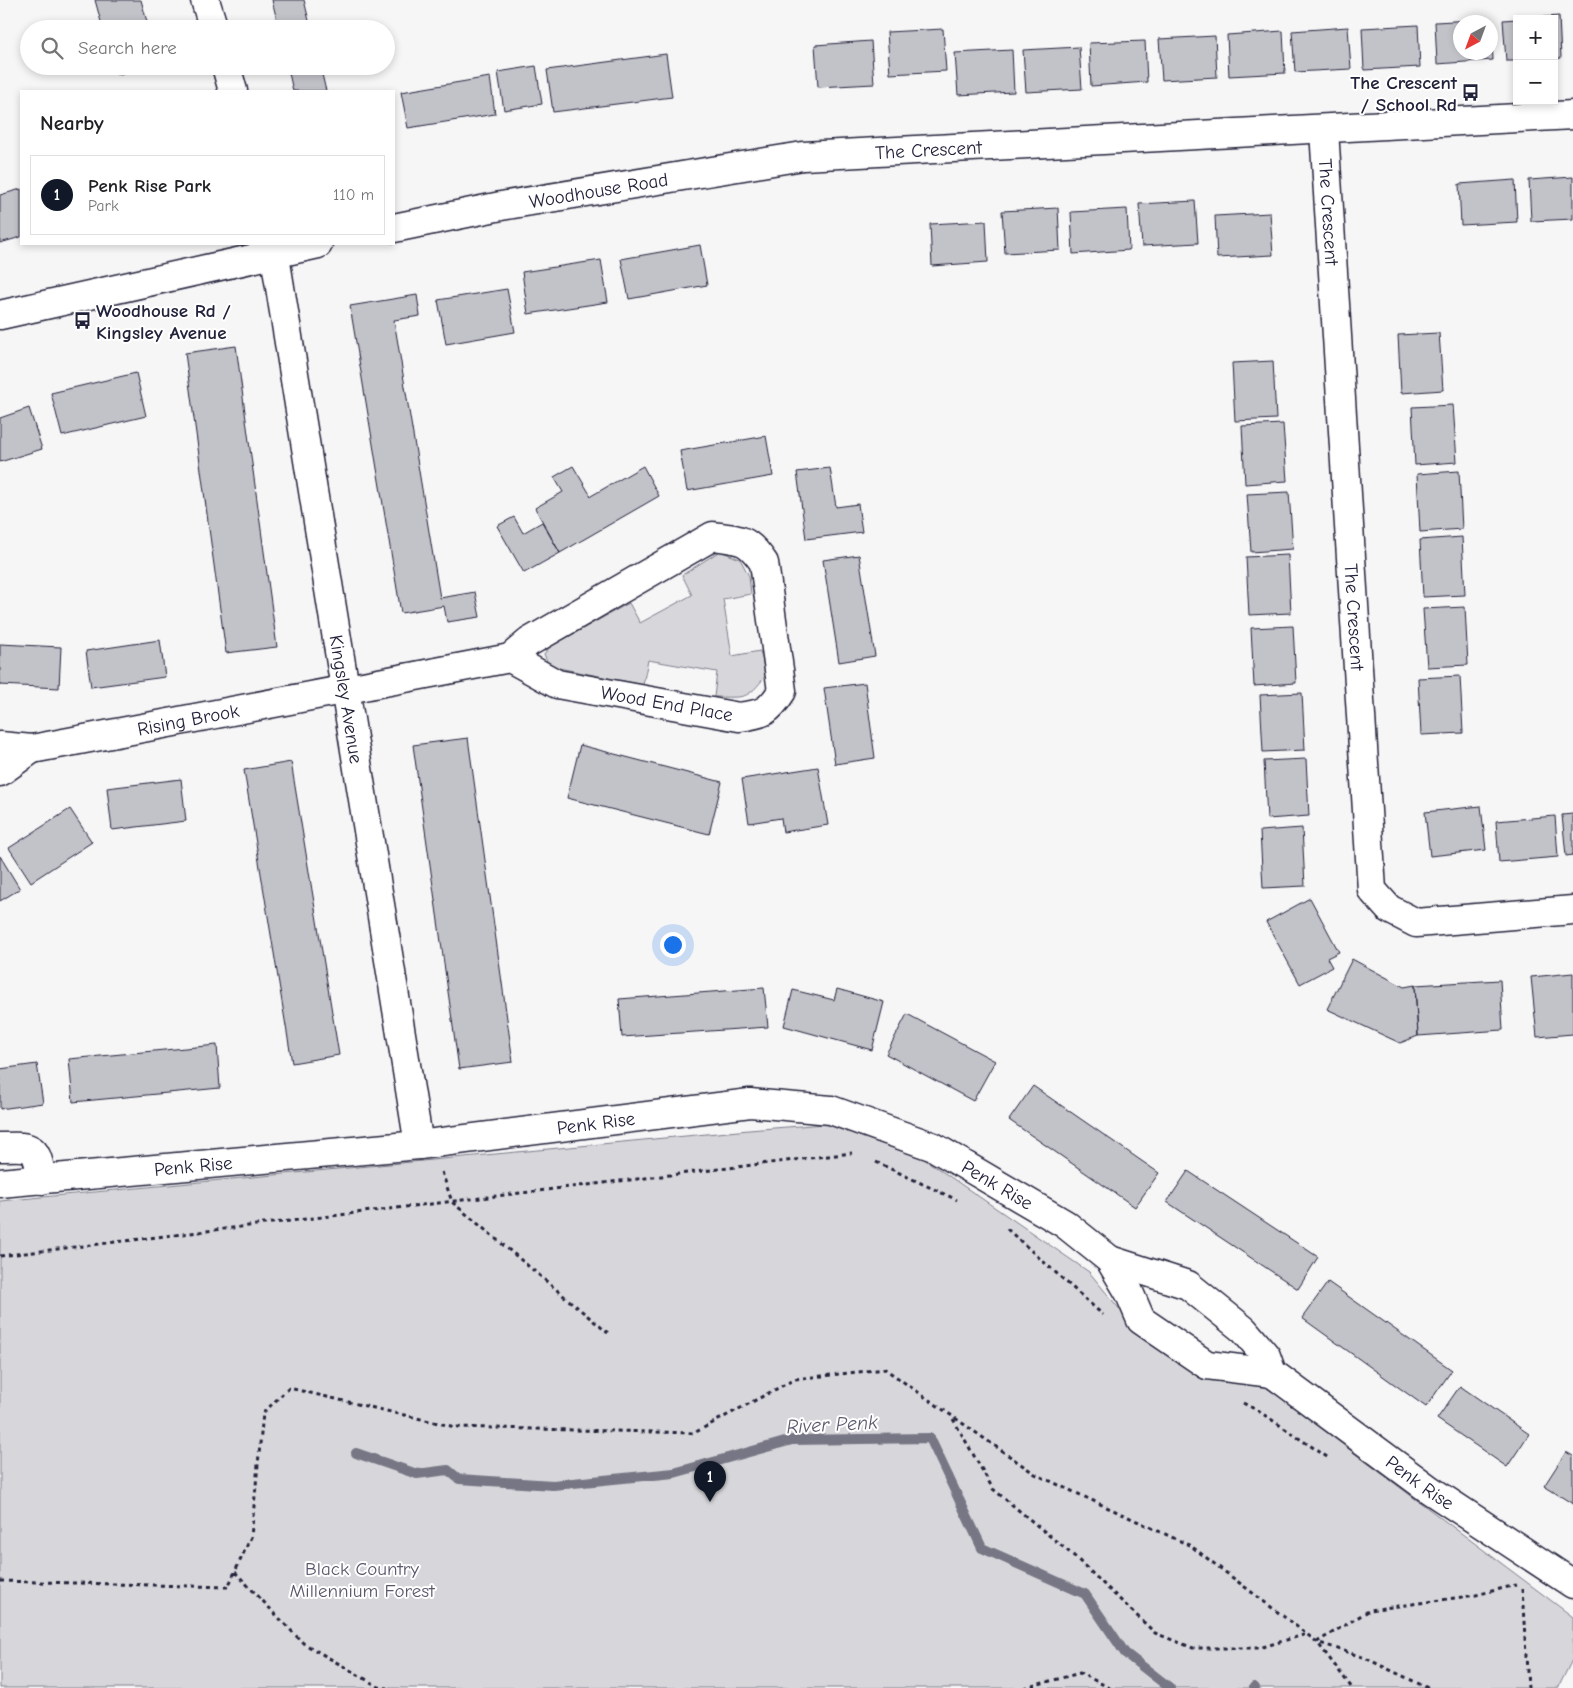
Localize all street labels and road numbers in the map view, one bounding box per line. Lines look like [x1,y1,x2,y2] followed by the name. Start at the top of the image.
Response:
[875,136,983,164] street label: The Crescent
[1314,158,1343,267] street label: The Crescent
[527,169,670,213] street label: Woodhouse Road
[1339,563,1368,672] street label: The Crescent
[325,633,367,765] street label: Kingsley Avenue
[599,682,735,726] street label: Wood End Place
[136,700,242,741] street label: Rising Brook
[556,1108,636,1139] street label: Penk Rise
[153,1152,233,1181] street label: Penk Rise
[958,1156,1037,1215] street label: Penk Rise
[1381,1451,1458,1515] street label: Penk Rise

